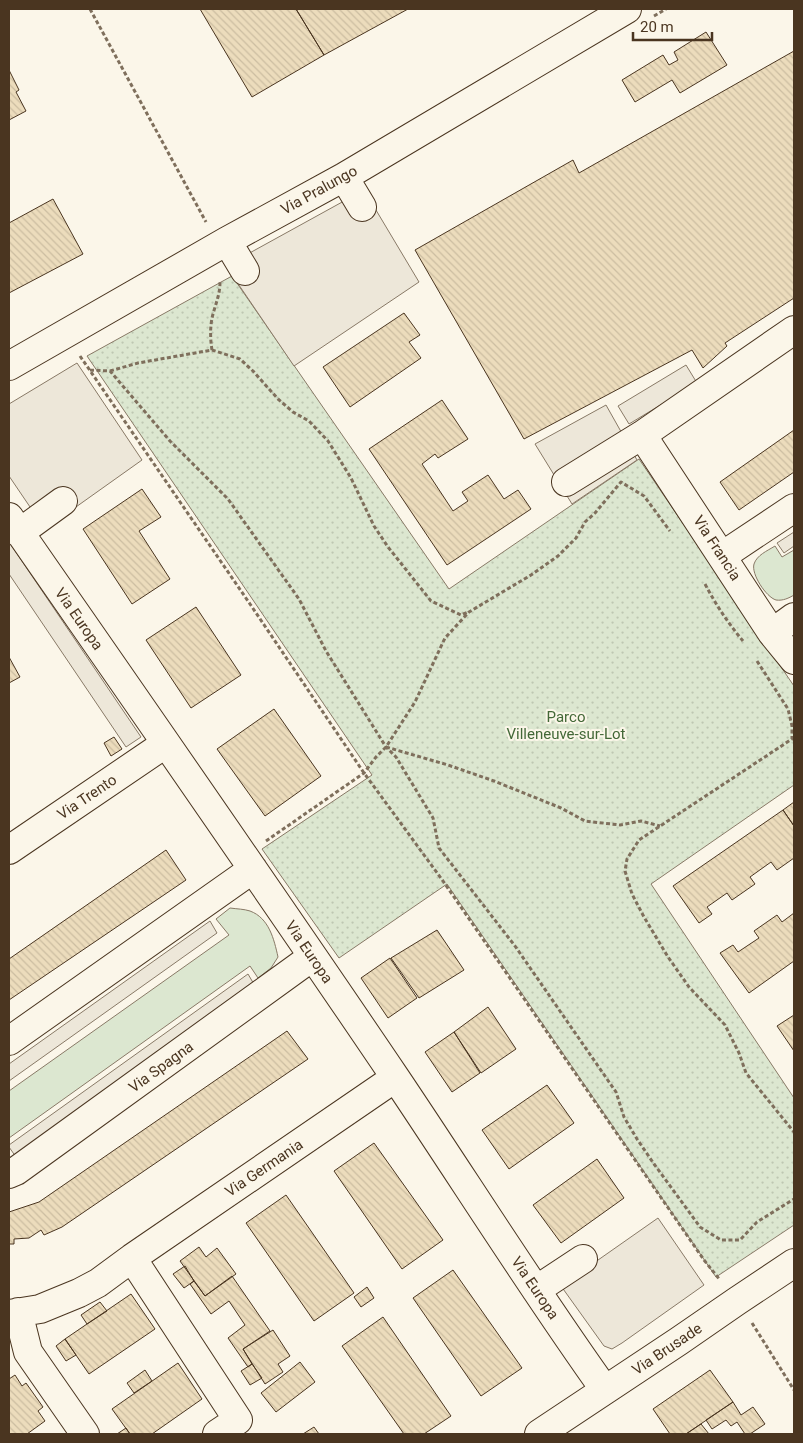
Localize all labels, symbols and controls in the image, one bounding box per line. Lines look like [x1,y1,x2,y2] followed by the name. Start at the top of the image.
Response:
[633,10,712,42] scale bar
[640,18,674,36] text: 20 m
[278,162,360,218] street label: Via Pralungo
[689,512,745,584] street label: Via Francia
[51,584,107,654] street label: Via Europa
[506,708,626,743] park label: Parco Villeneuve-sur-Lot
[54,771,120,823] street label: Via Trento
[281,917,337,987] street label: Via Europa
[125,1038,197,1096] street label: Via Spagna
[222,1135,306,1201] street label: Via Germania
[507,1253,563,1323] street label: Via Europa
[629,1319,705,1379] street label: Via Brusade

